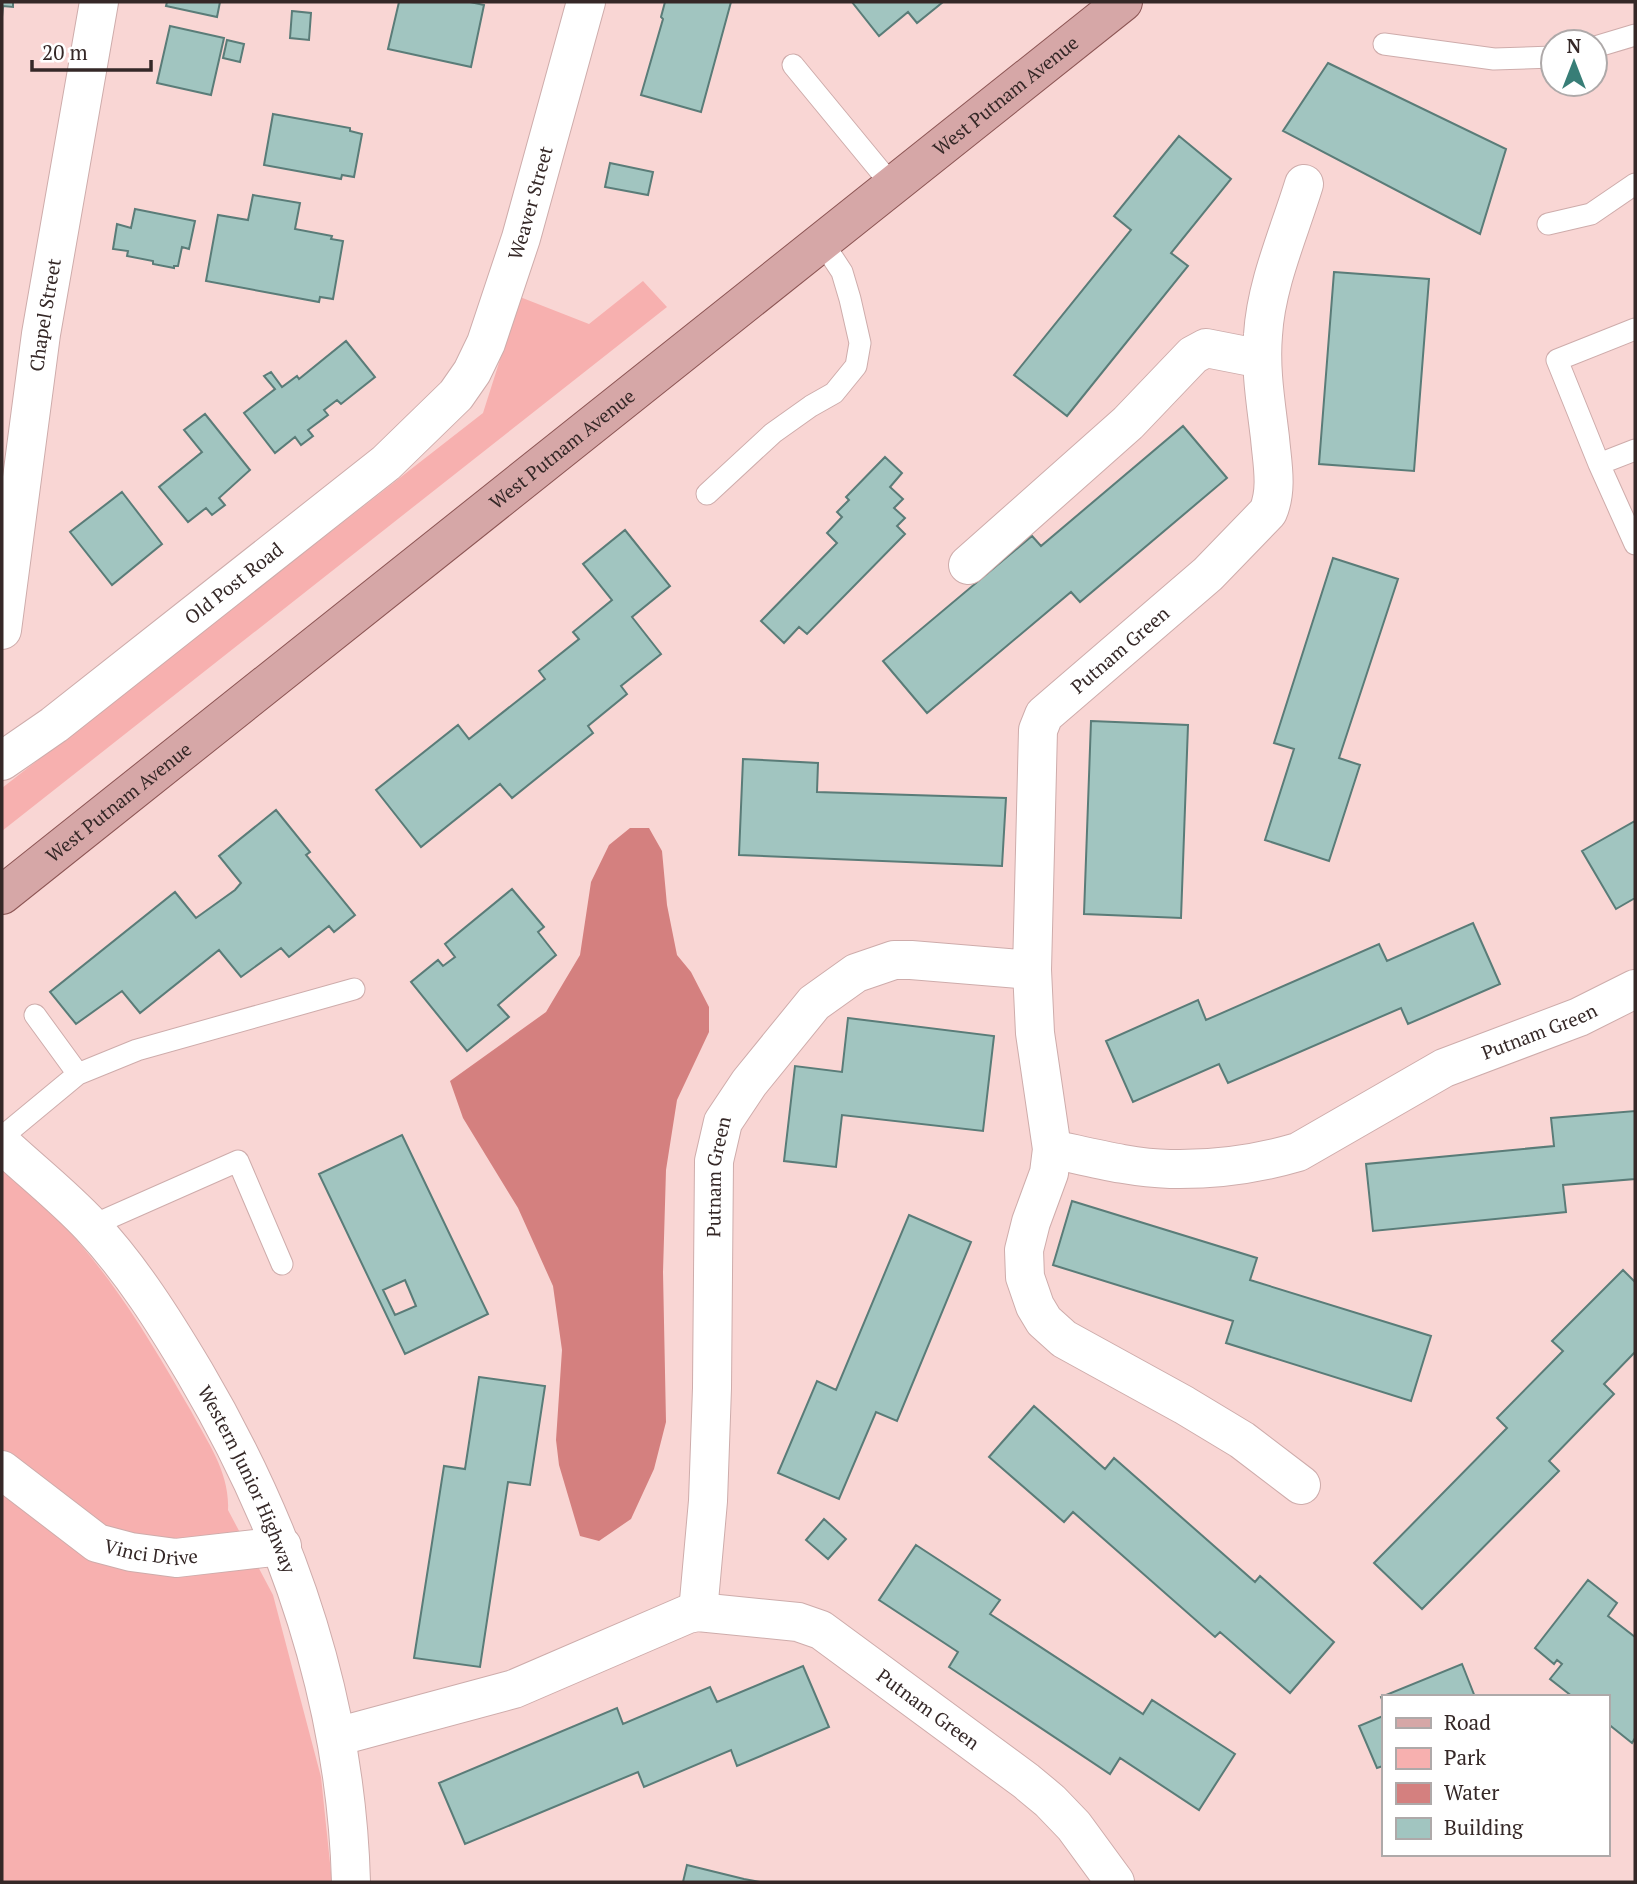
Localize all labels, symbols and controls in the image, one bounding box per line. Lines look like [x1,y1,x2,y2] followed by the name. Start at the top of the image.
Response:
[32,28,150,72] scale bar
[1539,28,1609,98] north arrow
[927,30,1083,161] street label: West Putnam Avenue
[1567,33,1582,58] text: N
[42,38,88,66] text: 20 m
[502,143,558,263] street label: Weaver Street
[23,256,66,373] street label: Chapel Street
[484,383,640,514] street label: West Putnam Avenue
[179,536,288,629] street label: Old Post Road
[1065,600,1174,699] street label: Putnam Green
[40,736,196,867] street label: West Putnam Avenue
[1478,997,1601,1065] street label: Putnam Green
[700,1114,736,1238] street label: Putnam Green
[193,1381,302,1577] street label: Western Junior Highway
[102,1532,199,1570] street label: Vinci Drive
[872,1662,985,1755] street label: Putnam Green
[1382,1695,1609,1856] legend
[1444,1708,1491,1736] text: Road
[1444,1743,1486,1771] text: Park
[1444,1778,1499,1806] text: Water
[1444,1813,1524,1841] text: Building

